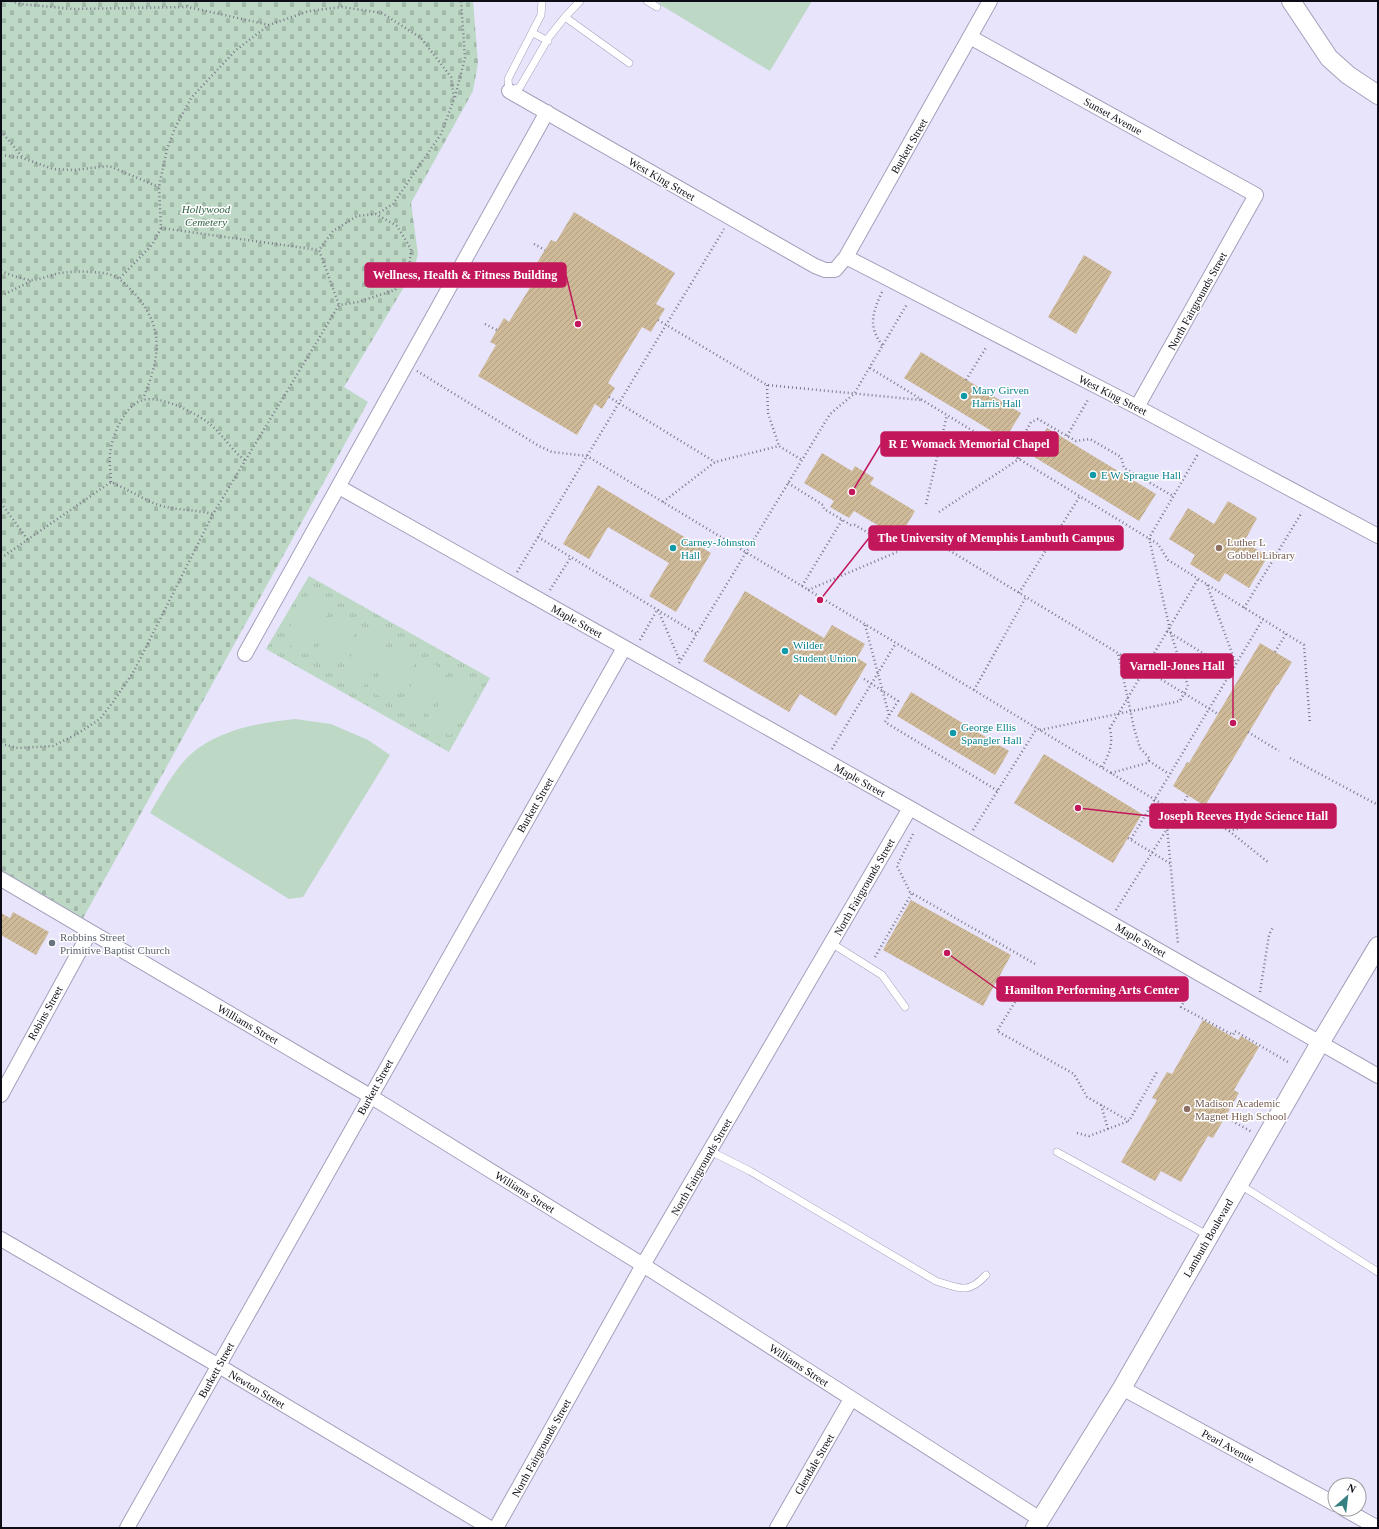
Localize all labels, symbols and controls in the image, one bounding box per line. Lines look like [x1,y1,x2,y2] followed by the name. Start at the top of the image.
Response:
[1082,95,1144,137] street label: Sunset Avenue
[888,116,930,176] street label: Burkett Street
[627,155,697,203] street label: West King Street
[181,203,231,228] park label: Hollywood Cemetery
[1165,250,1229,352] street label: North Fairgrounds Street
[365,263,566,287] callout: Wellness, Health & Fitness Building
[373,268,557,282] text: Wellness, Health & Fitness Building
[1077,373,1149,417] street label: West King Street
[972,384,1030,409] place label: Mary Girven Harris Hall
[959,391,969,401] marker: Mary Girven Harris Hall
[881,432,1058,456] callout: R E Womack Memorial Chapel
[888,437,1050,451] text: R E Womack Memorial Chapel
[1101,469,1181,481] place label: E W Sprague Hall
[1088,470,1098,480] marker: E W Sprague Hall
[869,526,1123,550] callout: The University of Memphis Lambuth Campus
[877,531,1115,545] text: The University of Memphis Lambuth Campus
[681,536,756,561] place label: Carney-Johnston Hall
[1227,536,1296,561] place label: Luther L Gobbel Library
[668,543,678,553] marker: Carney-Johnston Hall
[1214,543,1224,553] marker: Luther L Gobbel Library
[549,602,605,640] street label: Maple Street
[793,639,857,664] place label: Wilder Student Union
[780,646,790,656] marker: Wilder Student Union
[1121,654,1233,678] callout: Varnell-Jones Hall
[1129,659,1225,673] text: Varnell-Jones Hall
[961,721,1022,746] place label: George Ellis Spangler Hall
[948,728,958,738] marker: George Ellis Spangler Hall
[832,761,888,799] street label: Maple Street
[514,775,556,835] street label: Burkett Street
[1150,804,1336,828] callout: Joseph Reeves Hyde Science Hall
[1158,809,1329,823] text: Joseph Reeves Hyde Science Hall
[831,836,897,938] street label: North Fairgrounds Street
[1114,921,1168,959] street label: Maple Street
[60,931,170,956] place label: Robbins Street Primitive Baptist Church
[47,938,57,948] marker: Robbins Street Primitive Baptist Church
[997,977,1188,1001] callout: Hamilton Performing Arts Center
[1005,983,1180,997] text: Hamilton Performing Arts Center
[25,984,65,1042] street label: Robins Street
[215,1002,281,1046] street label: Williams Street
[355,1057,395,1117] street label: Burkett Street
[1195,1097,1287,1122] place label: Madison Academic Magnet High School
[1182,1104,1192,1114] marker: Madison Academic Magnet High School
[668,1116,734,1218] street label: North Fairgrounds Street
[493,1169,557,1215] street label: Williams Street
[1181,1196,1236,1279] street label: Lambuth Boulevard
[196,1340,236,1400] street label: Burkett Street
[767,1341,831,1389] street label: Williams Street
[227,1368,287,1410] street label: Newton Street
[509,1397,573,1499] street label: North Fairgrounds Street
[1200,1427,1256,1465] street label: Pearl Avenue
[792,1432,836,1496] street label: Glendale Street
[1327,1477,1367,1517] north arrow
[1345,1481,1358,1495] text: N

